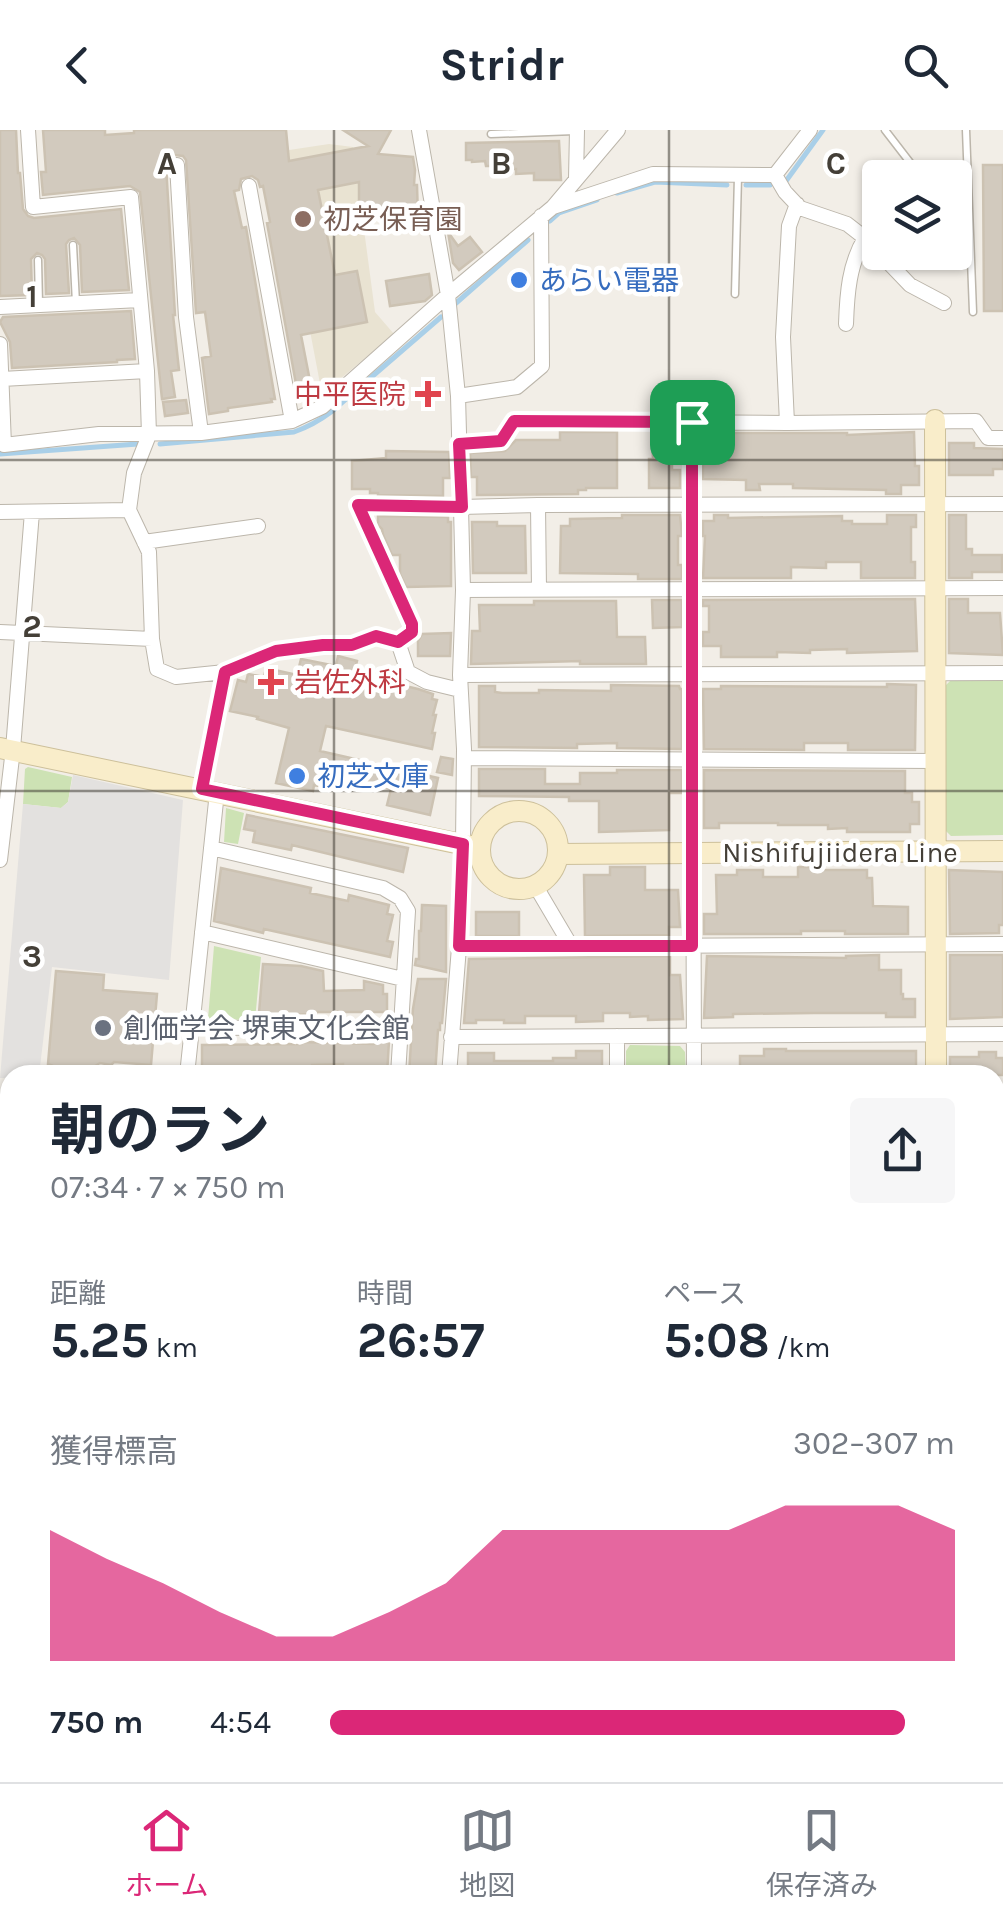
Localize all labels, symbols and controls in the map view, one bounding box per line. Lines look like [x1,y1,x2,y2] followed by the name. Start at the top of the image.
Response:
[50,38,105,93] icon: back
[898,38,953,93] icon: search
[439,39,564,91] text: Stridr
[157,145,177,182] text: A
[491,145,511,182] text: B
[826,145,846,182] text: C
[862,160,972,270] map controls
[862,160,972,270] button: layers
[323,203,463,236] place label: 初芝保育園
[292,208,314,230] marker: 初芝保育園
[539,264,679,297] place label: あらい電器
[508,269,530,291] marker: あらい電器
[26,278,38,315] text: 1
[294,378,406,411] place label: 中平医院
[650,380,735,465] pin
[415,381,441,407] marker: 中平医院
[665,395,720,450] icon: arrive
[22,608,42,645] text: 2
[294,666,406,699] place label: 岩佐外科
[258,669,284,695] marker: 岩佐外科
[317,760,429,793] place label: 初芝文庫
[286,765,308,787] marker: 初芝文庫
[722,836,958,869] street label: Nishifujiidera Line
[22,938,42,975] text: 3
[123,1012,410,1045] place label: 創価学会 堺東文化会館
[92,1017,114,1039] marker: 創価学会 堺東文化会館
[850,1098,955,1203] button: share
[50,1099,270,1163] text: 朝のラン
[50,1169,286,1206] text: 07:34 · 7 × 750 m
[50,1277,106,1310] text: 距離
[357,1277,413,1310] text: 時間
[663,1277,746,1310] text: ペース
[50,1311,149,1370] text: 5.25
[357,1311,485,1370] text: 26:57
[663,1311,770,1370] text: 5:08
[149,1331,198,1364] text: km
[770,1331,831,1364] text: /km
[793,1425,955,1462] text: 302–307 m
[50,1433,178,1470] text: 獲得標高
[50,1704,143,1741] text: 750 m
[210,1704,271,1741] text: 4:54
[125,1803,208,1903] tab: ホーム
[459,1803,515,1903] tab: 地図
[766,1803,878,1903] tab: 保存済み

